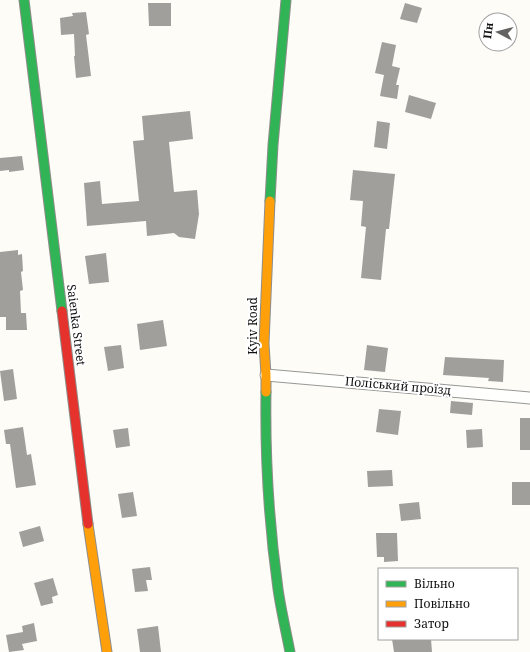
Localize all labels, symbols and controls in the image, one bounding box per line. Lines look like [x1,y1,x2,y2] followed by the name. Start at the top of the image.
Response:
[478,12,518,52] north arrow
[479,21,496,40] text: Пн
[63,283,90,366] street label: Saienka Street
[244,297,261,355] street label: Kyiv Road
[344,372,452,399] street label: Поліський проїзд
[378,568,518,640] legend
[414,575,455,592] text: Вільно
[414,595,470,612] text: Повільно
[414,615,449,632] text: Затор

